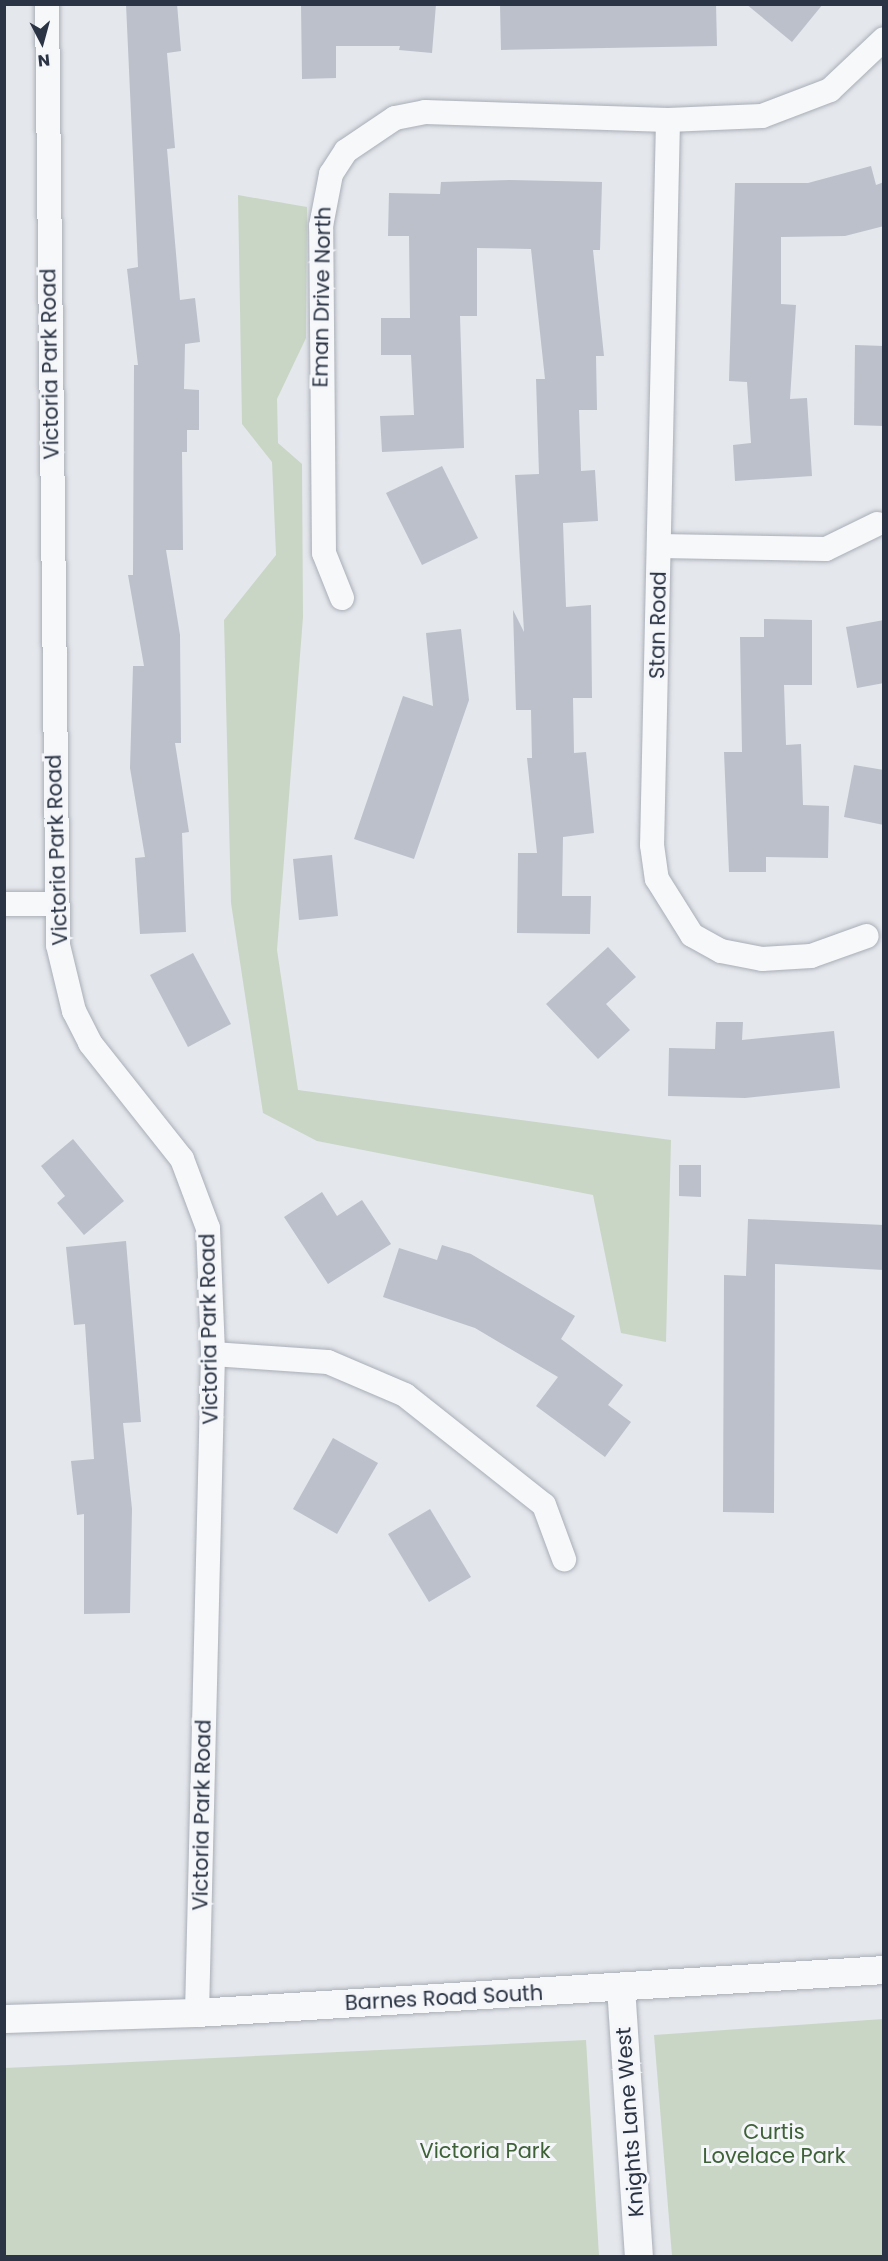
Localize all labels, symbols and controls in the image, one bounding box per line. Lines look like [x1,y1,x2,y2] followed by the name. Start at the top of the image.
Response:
[12,12,72,72] north arrow
[37,48,51,72] text: N
[308,206,336,388] street label: Eman Drive North
[36,268,64,460] street label: Victoria Park Road
[644,571,672,679] street label: Stan Road
[41,754,73,946] street label: Victoria Park Road
[195,1233,223,1425] street label: Victoria Park Road
[188,1719,216,1911] street label: Victoria Park Road
[344,1980,544,2016] street label: Barnes Road South
[611,2026,649,2218] street label: Knights Lane West
[702,2119,846,2169] park label: Curtis Lovelace Park
[420,2138,550,2164] park label: Victoria Park

